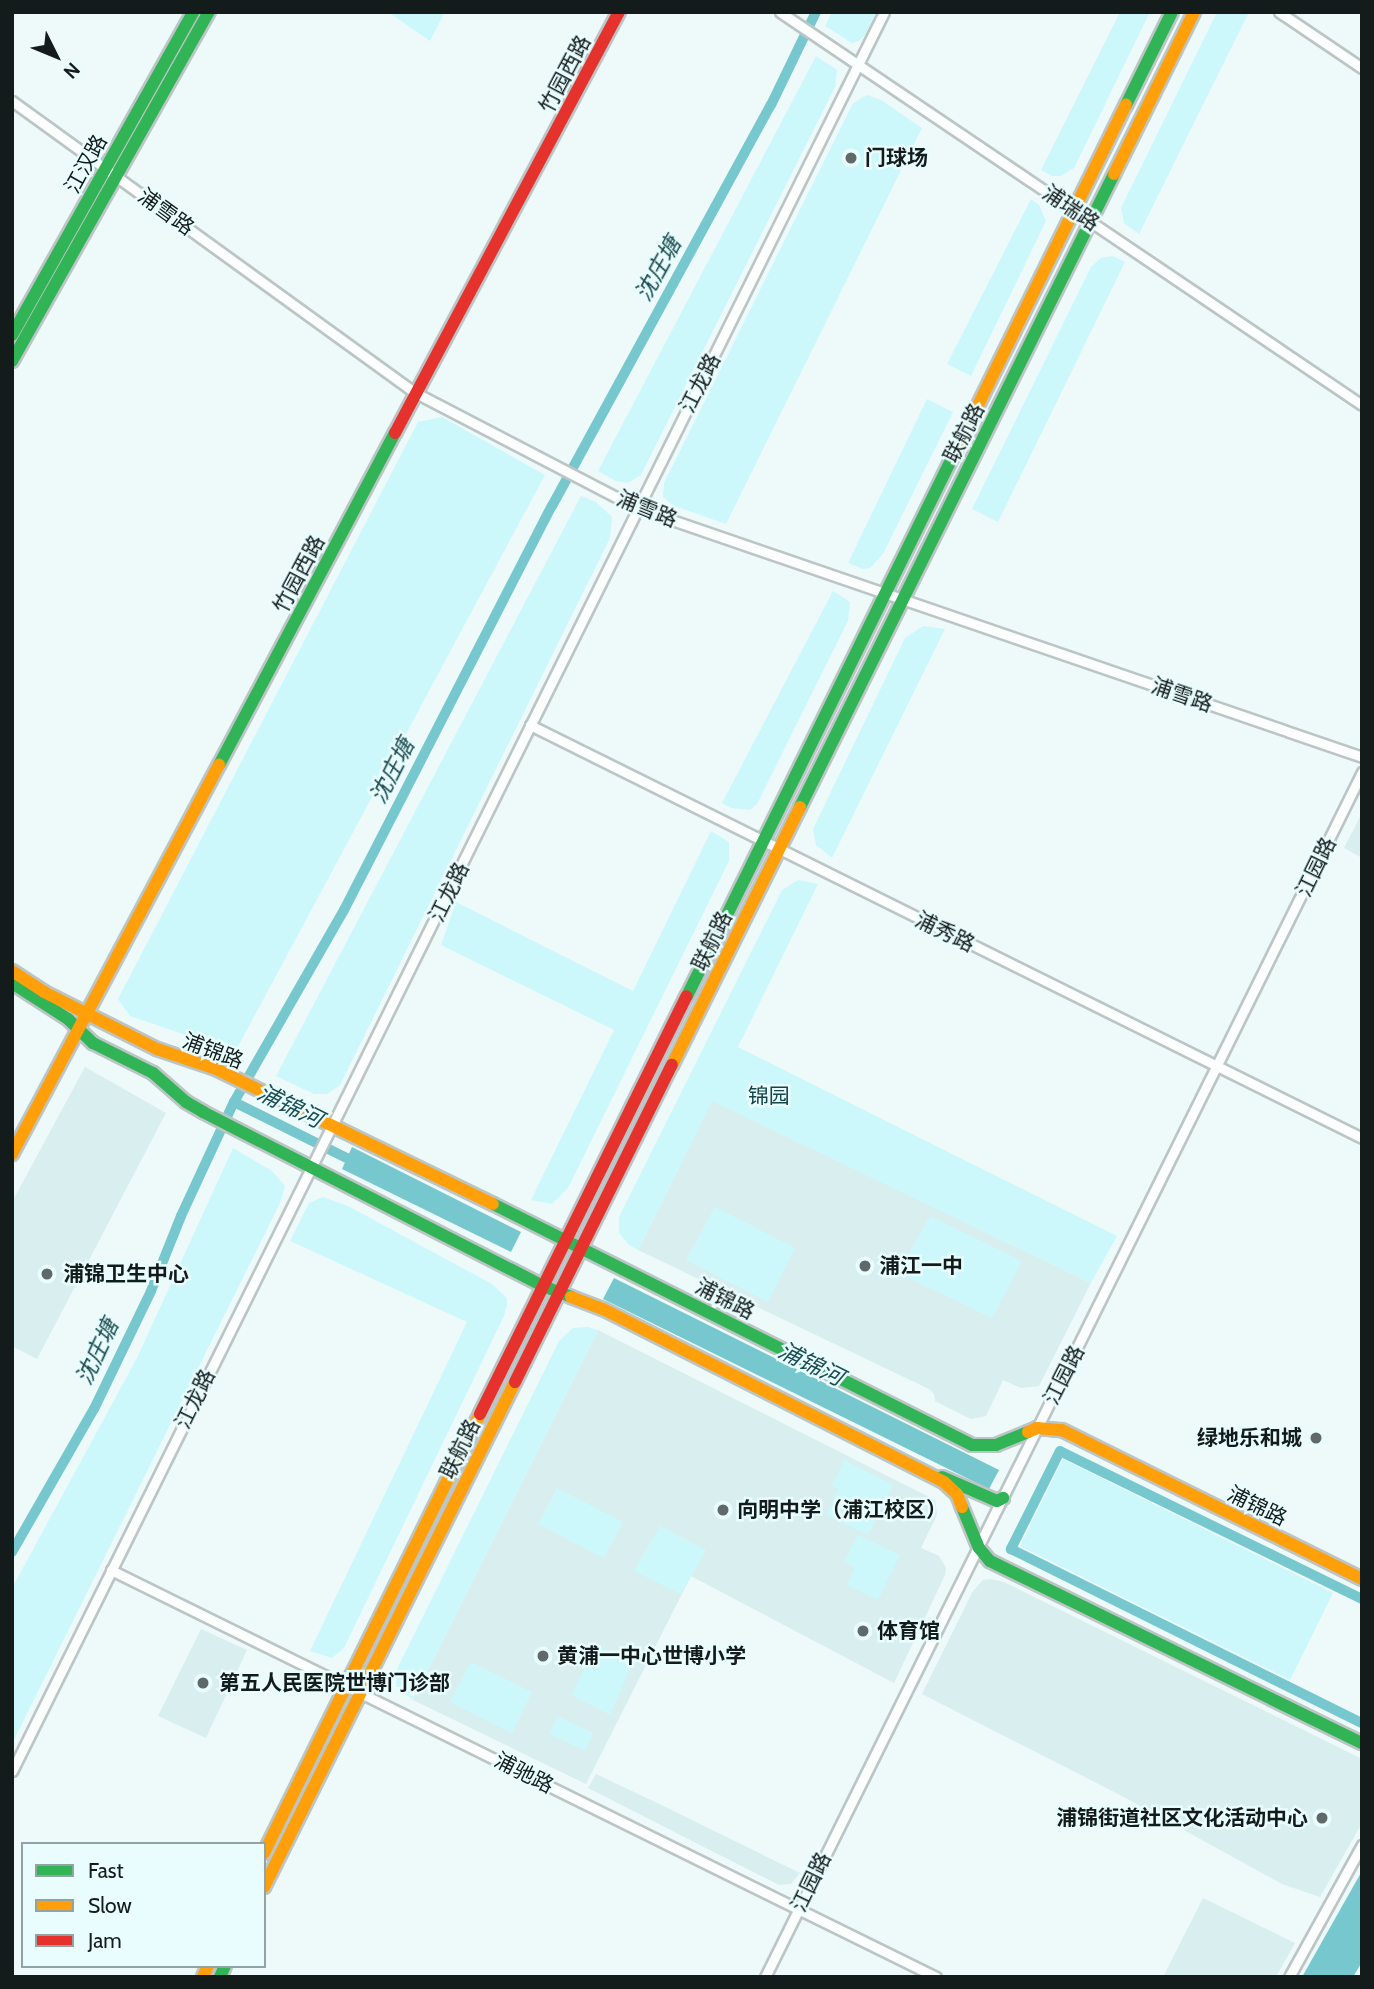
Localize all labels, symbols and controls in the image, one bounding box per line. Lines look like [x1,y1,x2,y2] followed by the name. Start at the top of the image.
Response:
[21,21,91,91] north arrow
[534,31,596,117] street label: 竹园西路
[59,58,85,83] text: N
[60,130,112,198] street label: 江汉路
[865,145,928,171] place label: 门球场
[843,150,859,166] marker: 门球场
[1038,180,1104,236] street label: 浦瑞路
[133,183,199,241] street label: 浦雪路
[629,232,687,306] water label: 沈庄塘
[674,349,726,417] street label: 江龙路
[938,399,990,467] street label: 联航路
[613,486,681,532] street label: 浦雪路
[268,531,330,617] street label: 竹园西路
[1148,673,1216,717] street label: 浦雪路
[364,734,420,808] water label: 沈庄塘
[1291,833,1341,901] street label: 江园路
[424,858,474,926] street label: 江龙路
[687,907,737,975] street label: 联航路
[911,907,979,957] street label: 浦秀路
[179,1028,247,1074] street label: 浦锦路
[253,1078,327,1134] water label: 浦锦河
[748,1083,790,1109] park label: 锦园
[879,1253,963,1279] place label: 浦江一中
[857,1258,873,1274] marker: 浦江一中
[63,1261,189,1287] place label: 浦锦卫生中心
[37,1264,57,1284] marker: 浦锦卫生中心
[691,1273,759,1325] street label: 浦锦路
[70,1315,124,1389] water label: 沈庄塘
[774,1336,848,1392] water label: 浦锦河
[1038,1341,1090,1409] street label: 江园路
[170,1365,220,1433] street label: 江龙路
[435,1415,485,1483] street label: 联航路
[1197,1425,1302,1451] place label: 绿地乐和城
[1308,1430,1324,1446] marker: 绿地乐和城
[1223,1481,1291,1531] street label: 浦锦路
[737,1497,947,1523] place label: 向明中学（浦江校区）
[715,1502,731,1518] marker: 向明中学（浦江校区）
[877,1618,940,1644] place label: 体育馆
[855,1623,871,1639] marker: 体育馆
[557,1643,746,1669] place label: 黄浦一中心世博小学
[535,1648,551,1664] marker: 黄浦一中心世博小学
[219,1670,450,1696] place label: 第五人民医院世博门诊部
[193,1673,213,1693] marker: 第五人民医院世博门诊部
[490,1747,558,1799] street label: 浦驰路
[1056,1805,1308,1831] place label: 浦锦街道社区文化活动中心
[1314,1810,1330,1826] marker: 浦锦街道社区文化活动中心
[21,1842,266,1968] legend
[786,1848,836,1916] street label: 江园路
[88,1858,124,1883] text: Fast
[88,1893,132,1918] text: Slow
[88,1928,122,1953] text: Jam

